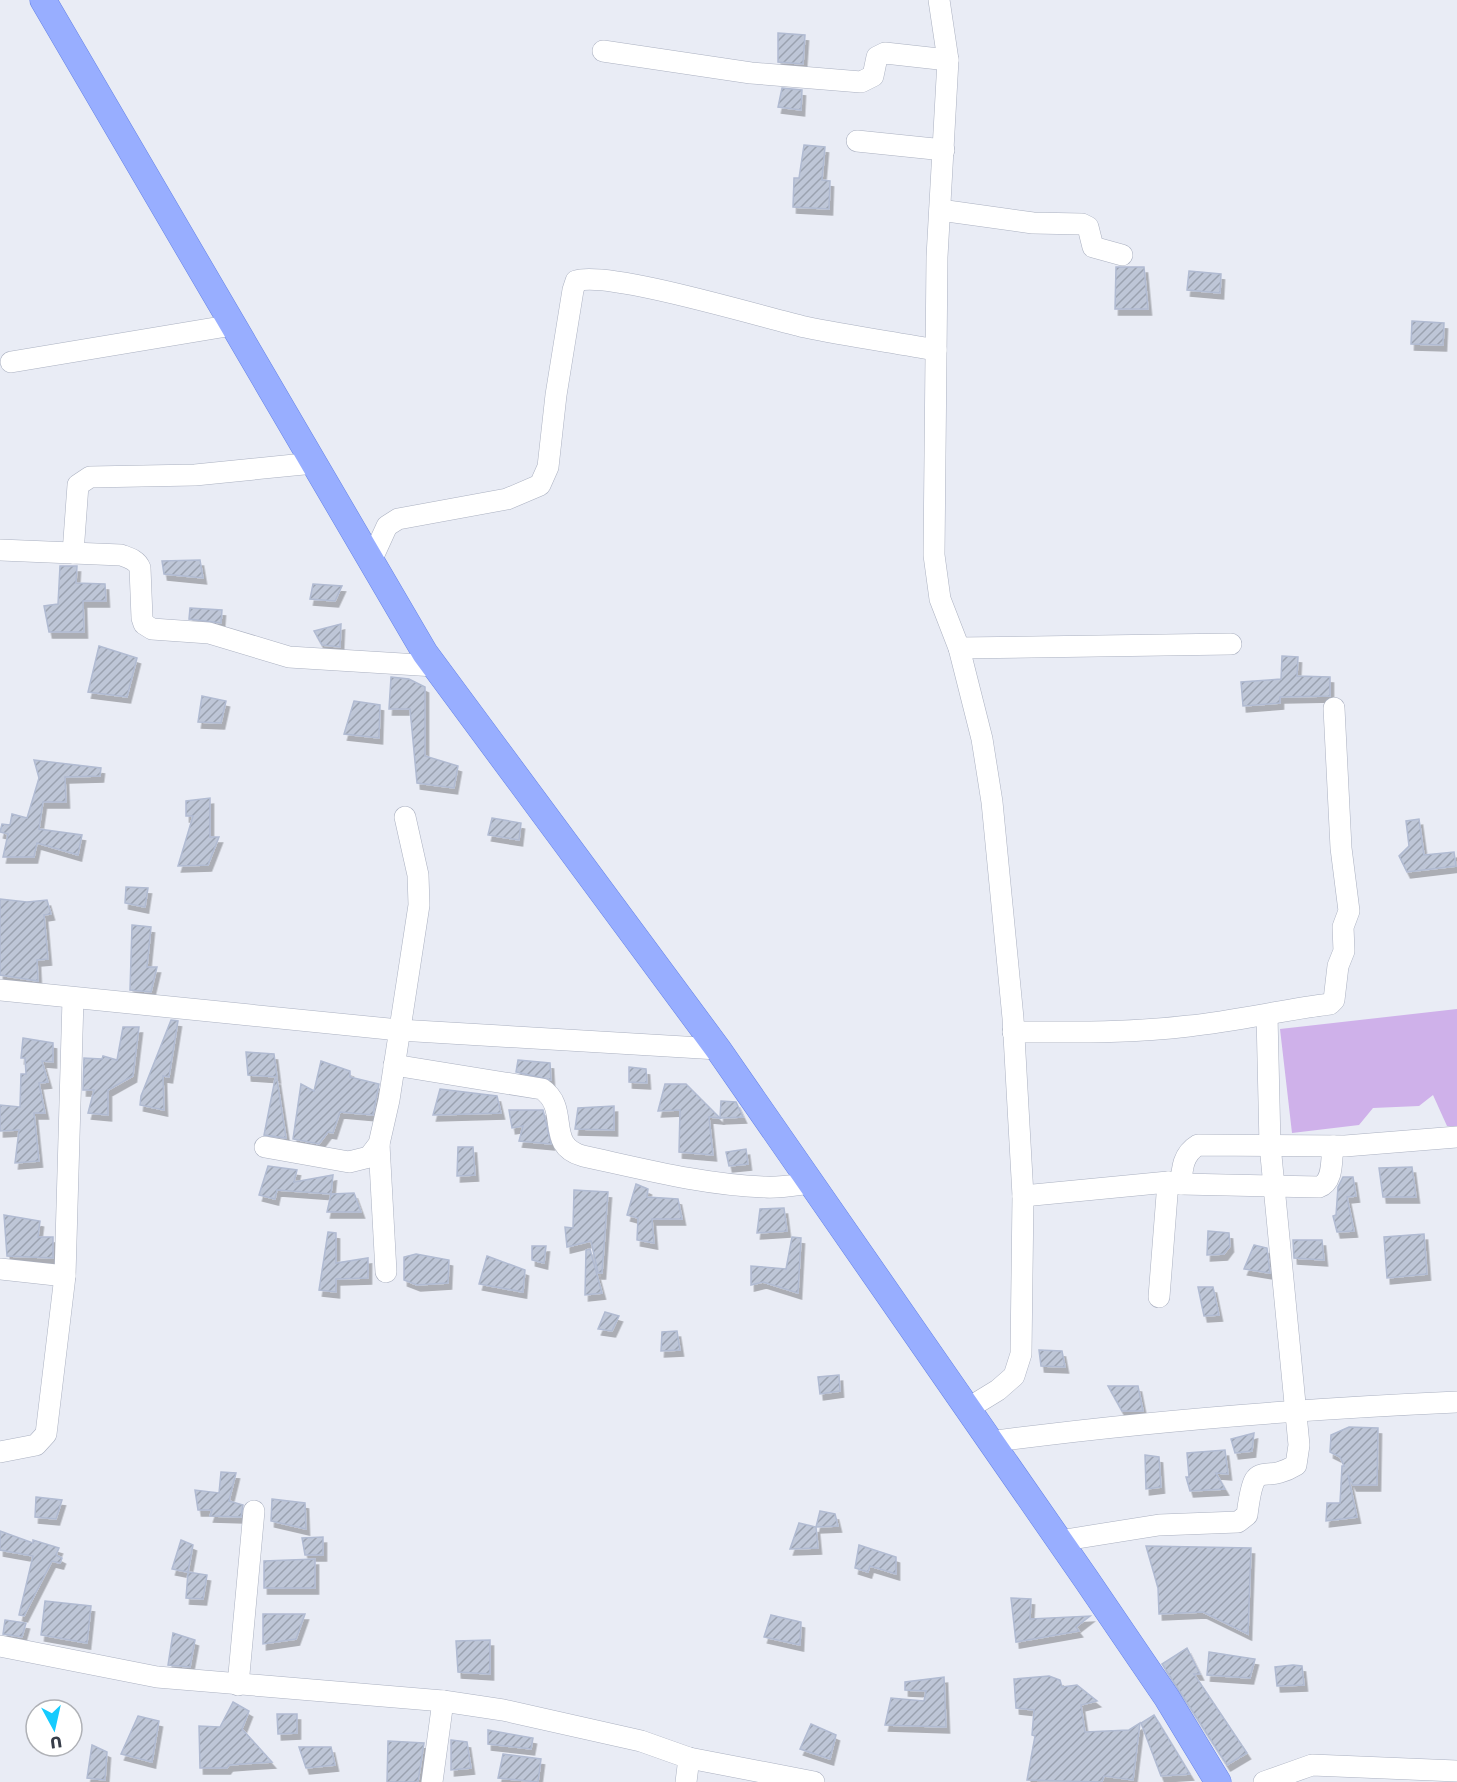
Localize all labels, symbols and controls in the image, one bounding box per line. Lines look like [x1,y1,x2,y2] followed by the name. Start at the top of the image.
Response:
[24,1698,84,1758] north arrow
[49,1732,63,1753] text: U

